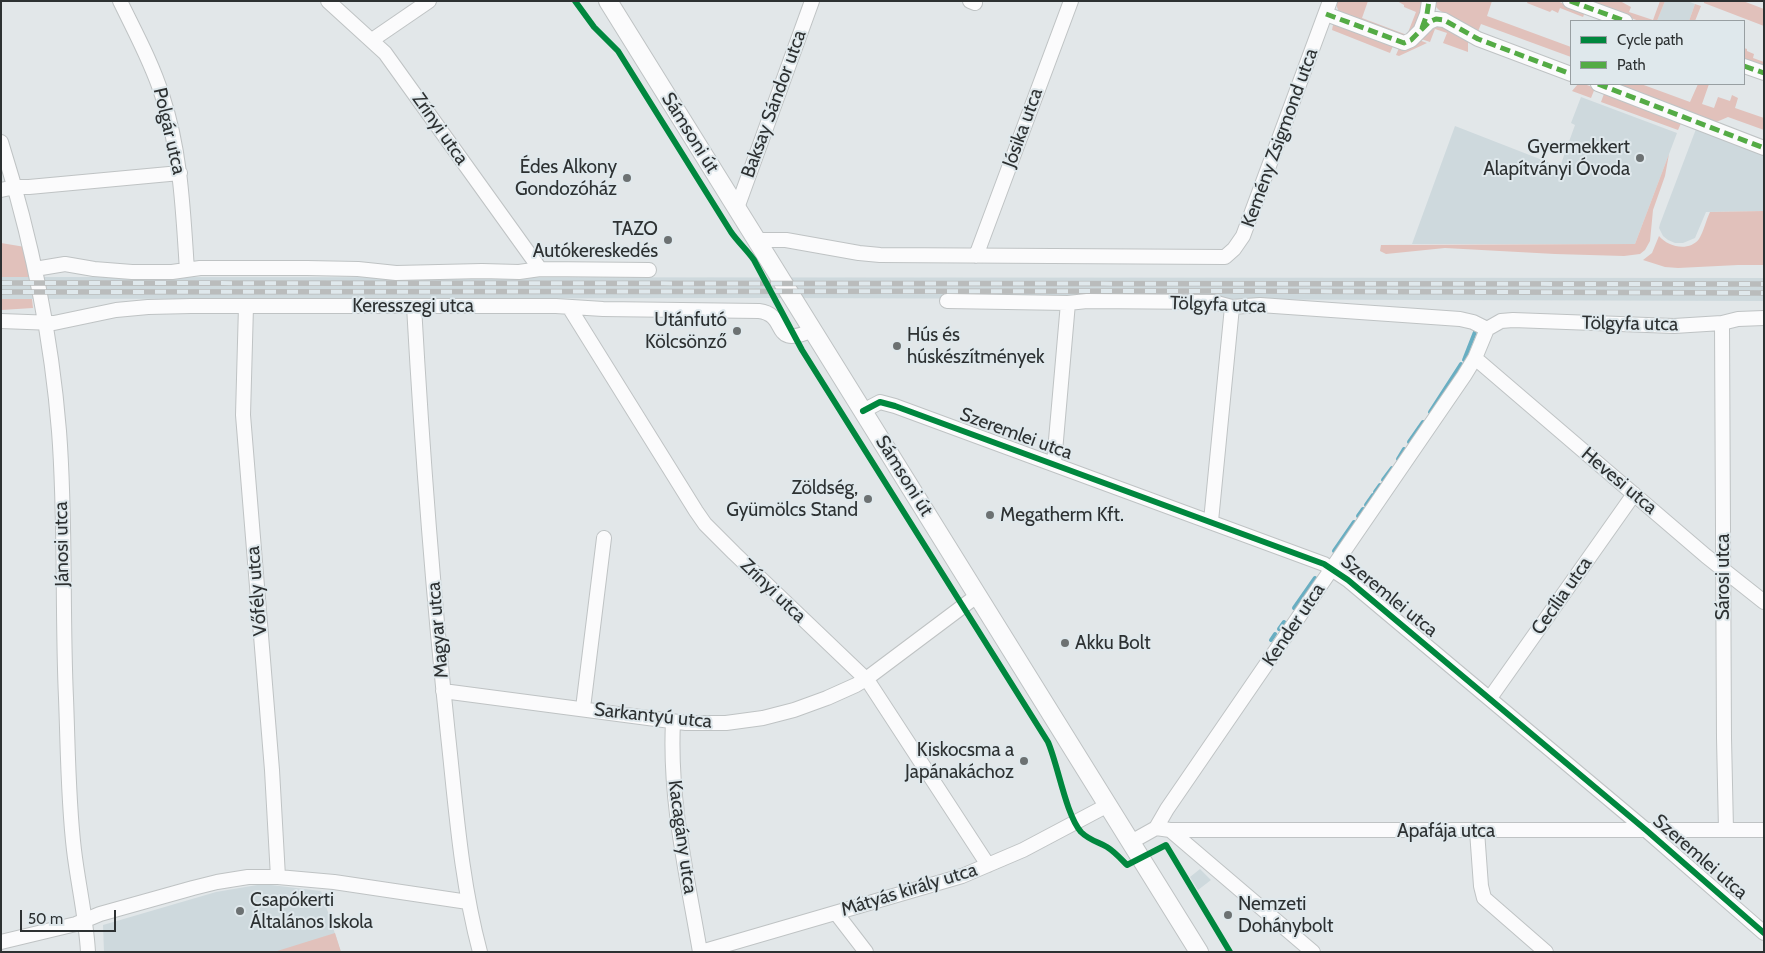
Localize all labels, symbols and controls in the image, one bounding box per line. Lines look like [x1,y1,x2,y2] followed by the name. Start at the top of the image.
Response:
[1570,20,1745,85] legend
[737,27,811,181] street label: Baksay Sándor utca
[1617,31,1683,49] text: Cycle path
[1237,45,1323,231] street label: Kemény Zsigmond utca
[1617,56,1646,74] text: Path
[148,85,190,177] street label: Polgár utca
[998,85,1048,171] street label: Jósika utca
[407,89,473,169] street label: Zrínyi utca
[656,89,724,177] street label: Sámsoni út
[1483,136,1630,180] place label: Gyermekkert Alapítványi Óvoda
[1634,152,1646,164] marker: Gyermekkert Alapítványi Óvoda
[515,156,617,200] place label: Édes Alkony Gondozóház
[621,172,633,184] marker: Édes Alkony Gondozóház
[533,218,658,262] place label: TAZO Autókereskedés
[662,234,674,246] marker: TAZO Autókereskedés
[1170,292,1266,318] street label: Tölgyfa utca
[352,295,474,317] street label: Keresszegi utca
[645,309,727,353] place label: Utánfutó Kölcsönző
[1582,312,1678,336] street label: Tölgyfa utca
[907,324,1045,368] place label: Hús és húskészítmények
[731,325,743,337] marker: Utánfutó Kölcsönző
[891,340,903,352] marker: Hús és húskészítmények
[957,403,1075,465] street label: Szeremlei utca
[870,432,938,520] street label: Sámsoni út
[1576,443,1662,519] street label: Hevesi utca
[726,477,858,521] place label: Zöldség, Gyümölcs Stand
[862,493,874,505] marker: Zöldség, Gyümölcs Stand
[50,501,74,587] street label: Jánosi utca
[1000,504,1124,526] place label: Megatherm Kft.
[984,509,996,521] marker: Megatherm Kft.
[1712,534,1734,620] street label: Sárosi utca
[242,545,272,637] street label: Vőfély utca
[1336,550,1442,642] street label: Szeremlei utca
[1527,553,1597,639] street label: Cecília utca
[735,554,811,628] street label: Zrínyi utca
[1258,579,1330,671] street label: Kender utca
[422,581,454,679] street label: Magyar utca
[1075,632,1151,654] place label: Akku Bolt
[1059,637,1071,649] marker: Akku Bolt
[593,698,713,734] street label: Sarkantyú utca
[905,739,1014,783] place label: Kiskocsma a Japánakáchoz
[1018,755,1030,767] marker: Kiskocsma a Japánakáchoz
[663,779,701,895] street label: Kacagány utca
[1648,810,1752,904] street label: Szeremlei utca
[1397,820,1495,842] street label: Apafája utca
[838,858,980,922] street label: Mátyás király utca
[250,889,373,933] place label: Csapókerti Általános Iskola
[1238,893,1333,937] place label: Nemzeti Dohánybolt
[22,900,119,932] scale bar
[234,905,246,917] marker: Csapókerti Általános Iskola
[1222,909,1234,921] marker: Nemzeti Dohánybolt
[28,910,63,928] text: 50 m

